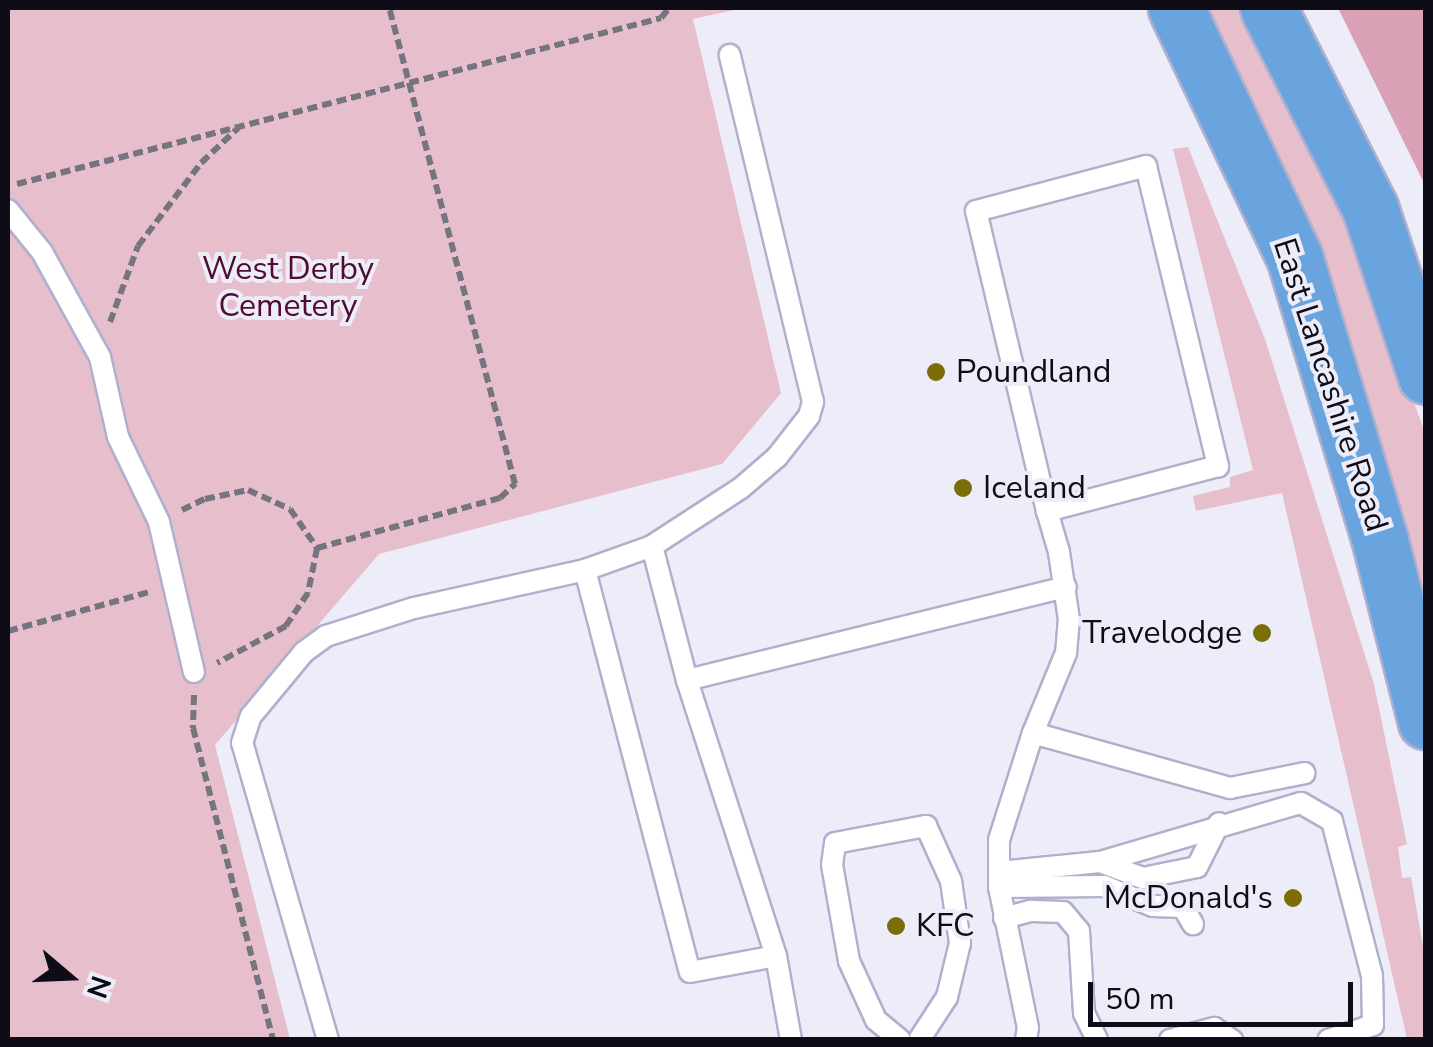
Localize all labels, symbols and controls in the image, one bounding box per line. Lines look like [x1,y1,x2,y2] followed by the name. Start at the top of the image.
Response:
[1264,233,1396,537] street label: East Lancashire Road
[202,251,374,326] park label: West Derby Cemetery
[956,353,1111,391] place label: Poundland
[925,361,947,383] marker: Poundland
[983,469,1086,507] place label: Iceland
[952,477,974,499] marker: Iceland
[1082,614,1242,652] place label: Travelodge
[1251,622,1273,644] marker: Travelodge
[1104,879,1273,917] place label: McDonald's
[1282,887,1304,909] marker: McDonald's
[916,907,975,945] place label: KFC
[885,915,907,937] marker: KFC
[20,927,120,1027] north arrow
[1093,962,1358,1024] scale bar
[77,971,120,1003] text: N
[1105,979,1174,1020] text: 50 m

